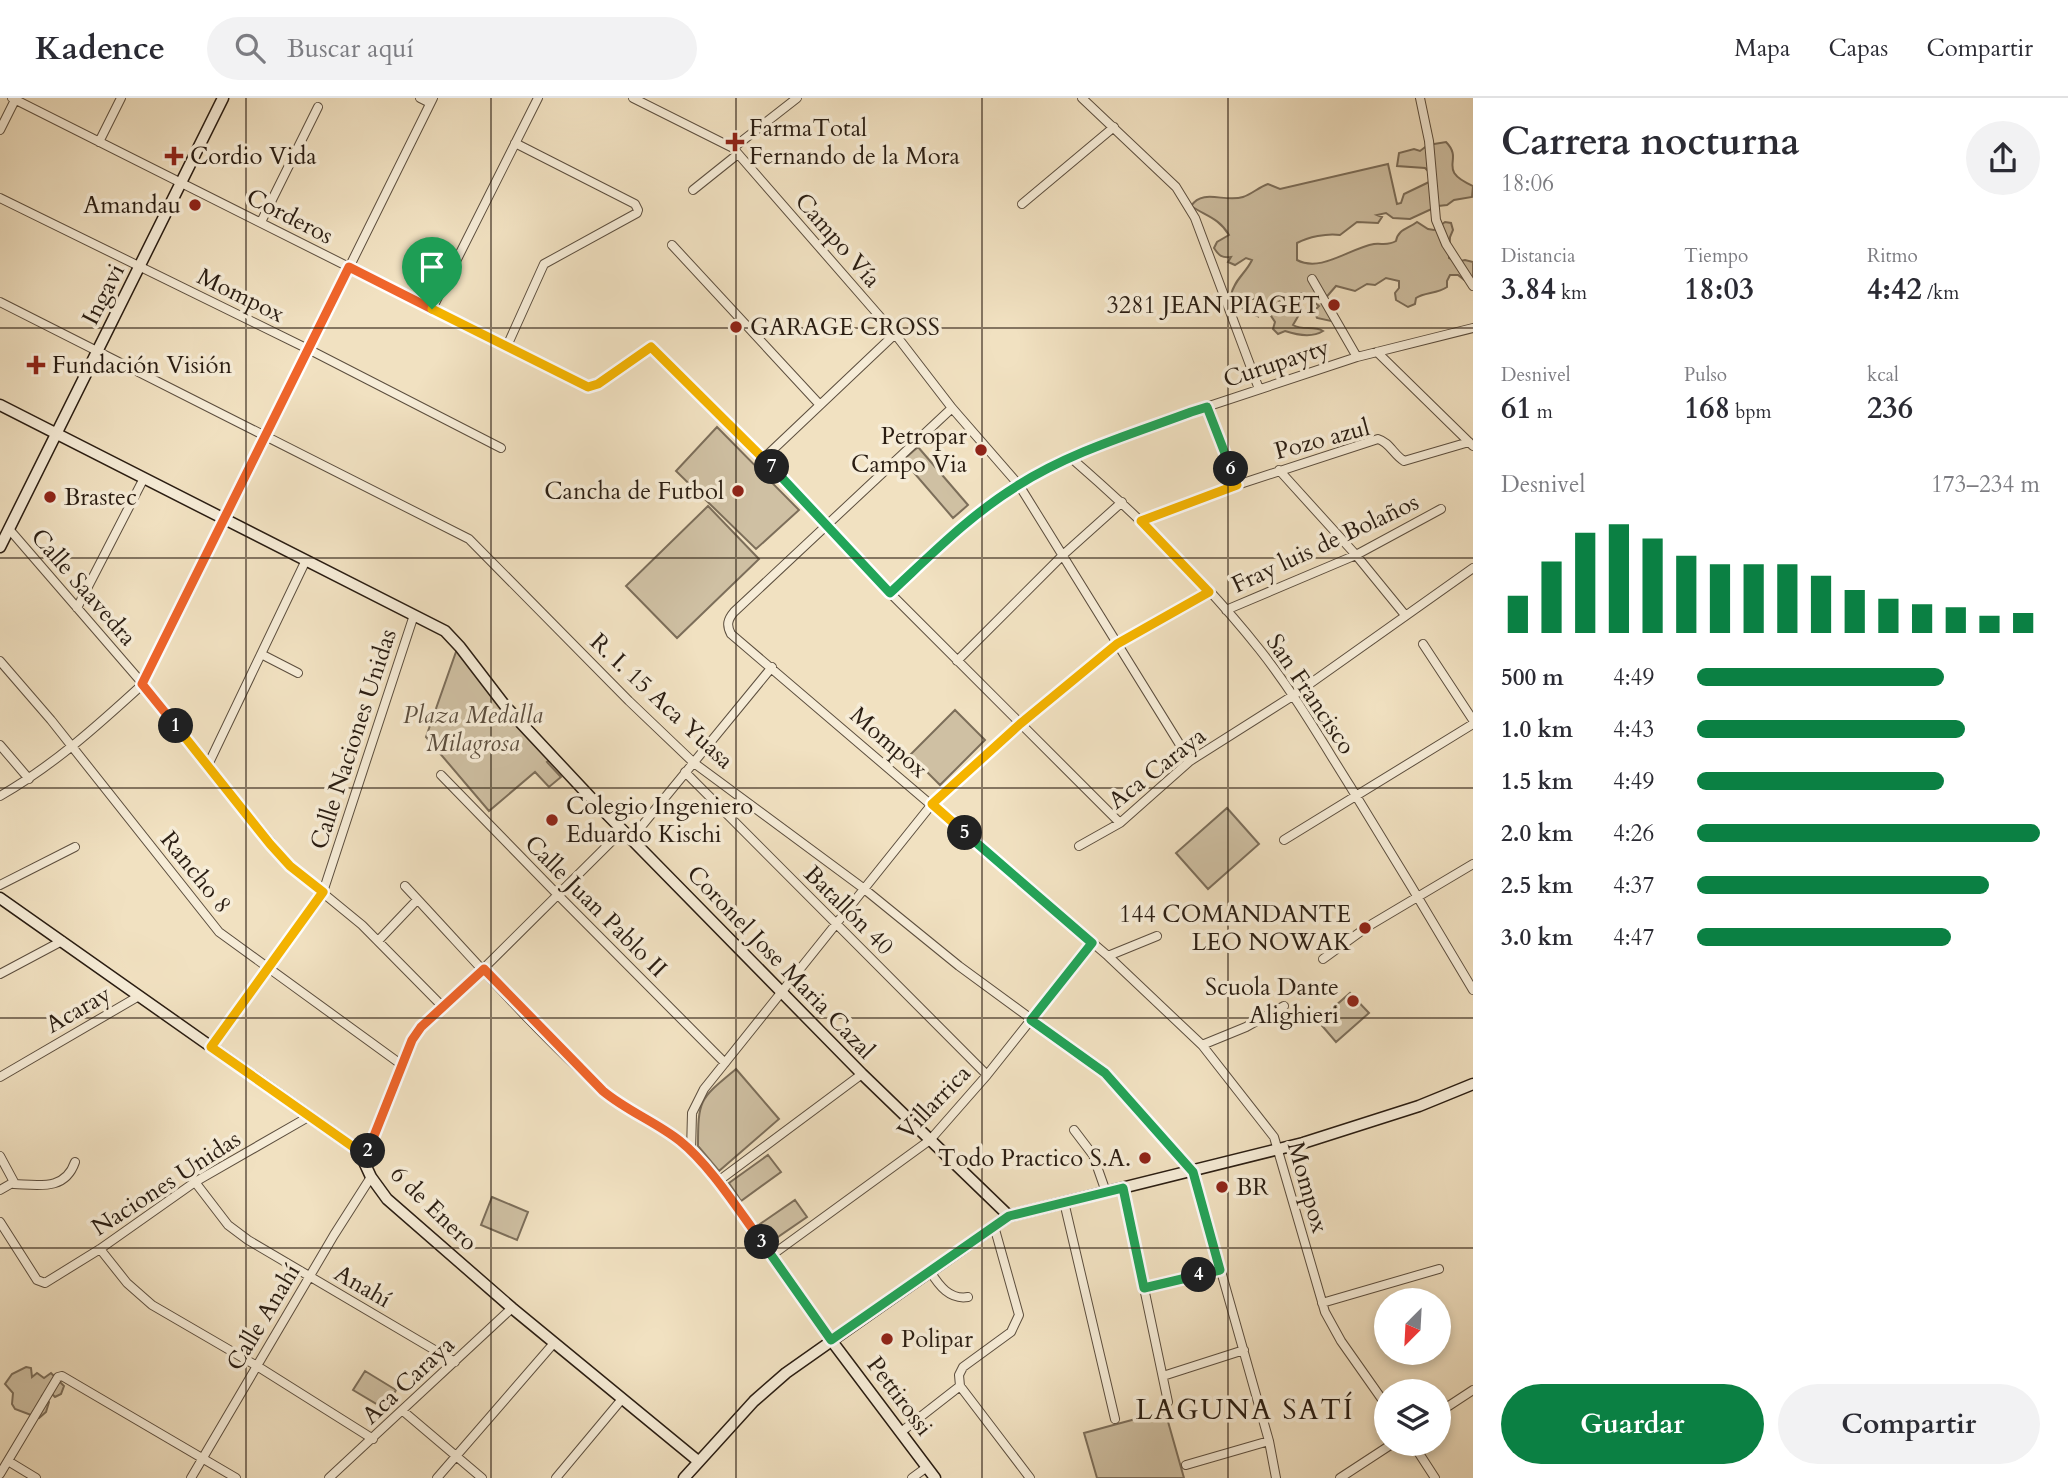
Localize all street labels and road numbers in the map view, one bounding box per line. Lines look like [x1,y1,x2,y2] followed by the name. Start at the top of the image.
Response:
[241,181,339,252] street label: Corderos
[787,186,889,295] street label: Campo Vía
[74,258,133,330] street label: Ingavi
[192,260,290,331] street label: Mompox
[1219,331,1334,396] street label: Curupayty
[1271,411,1374,468] street label: Pozo azul
[1226,486,1424,601] street label: Fray luis de Bolaños
[23,521,144,654] street label: Calle Saavedra
[302,625,405,854] street label: Calle Naciones Unidas
[583,626,741,777] street label: R. I. 15 Aca Yuasa
[1258,628,1363,761] street label: San Francisco
[843,699,935,786] street label: Mompox
[1102,719,1214,817] street label: Aca Caraya
[152,824,239,920] street label: Rancho 8
[517,828,674,985] street label: Calle Juan Pablo II
[679,858,882,1067] street label: Coronel Jose Maria Cazal
[796,858,901,963] street label: Batallón 40
[40,977,117,1041] street label: Acaray
[890,1057,979,1147] street label: Villarrica
[85,1123,247,1244] street label: Naciones Unidas
[1279,1138,1336,1237] street label: Mompox
[383,1158,485,1258] street label: 6 de Enero
[219,1257,308,1377] street label: Calle Anahí
[328,1257,398,1316] street label: Anahí
[355,1328,462,1432] street label: Aca Caraya
[859,1350,940,1443] street label: Pettirossi

